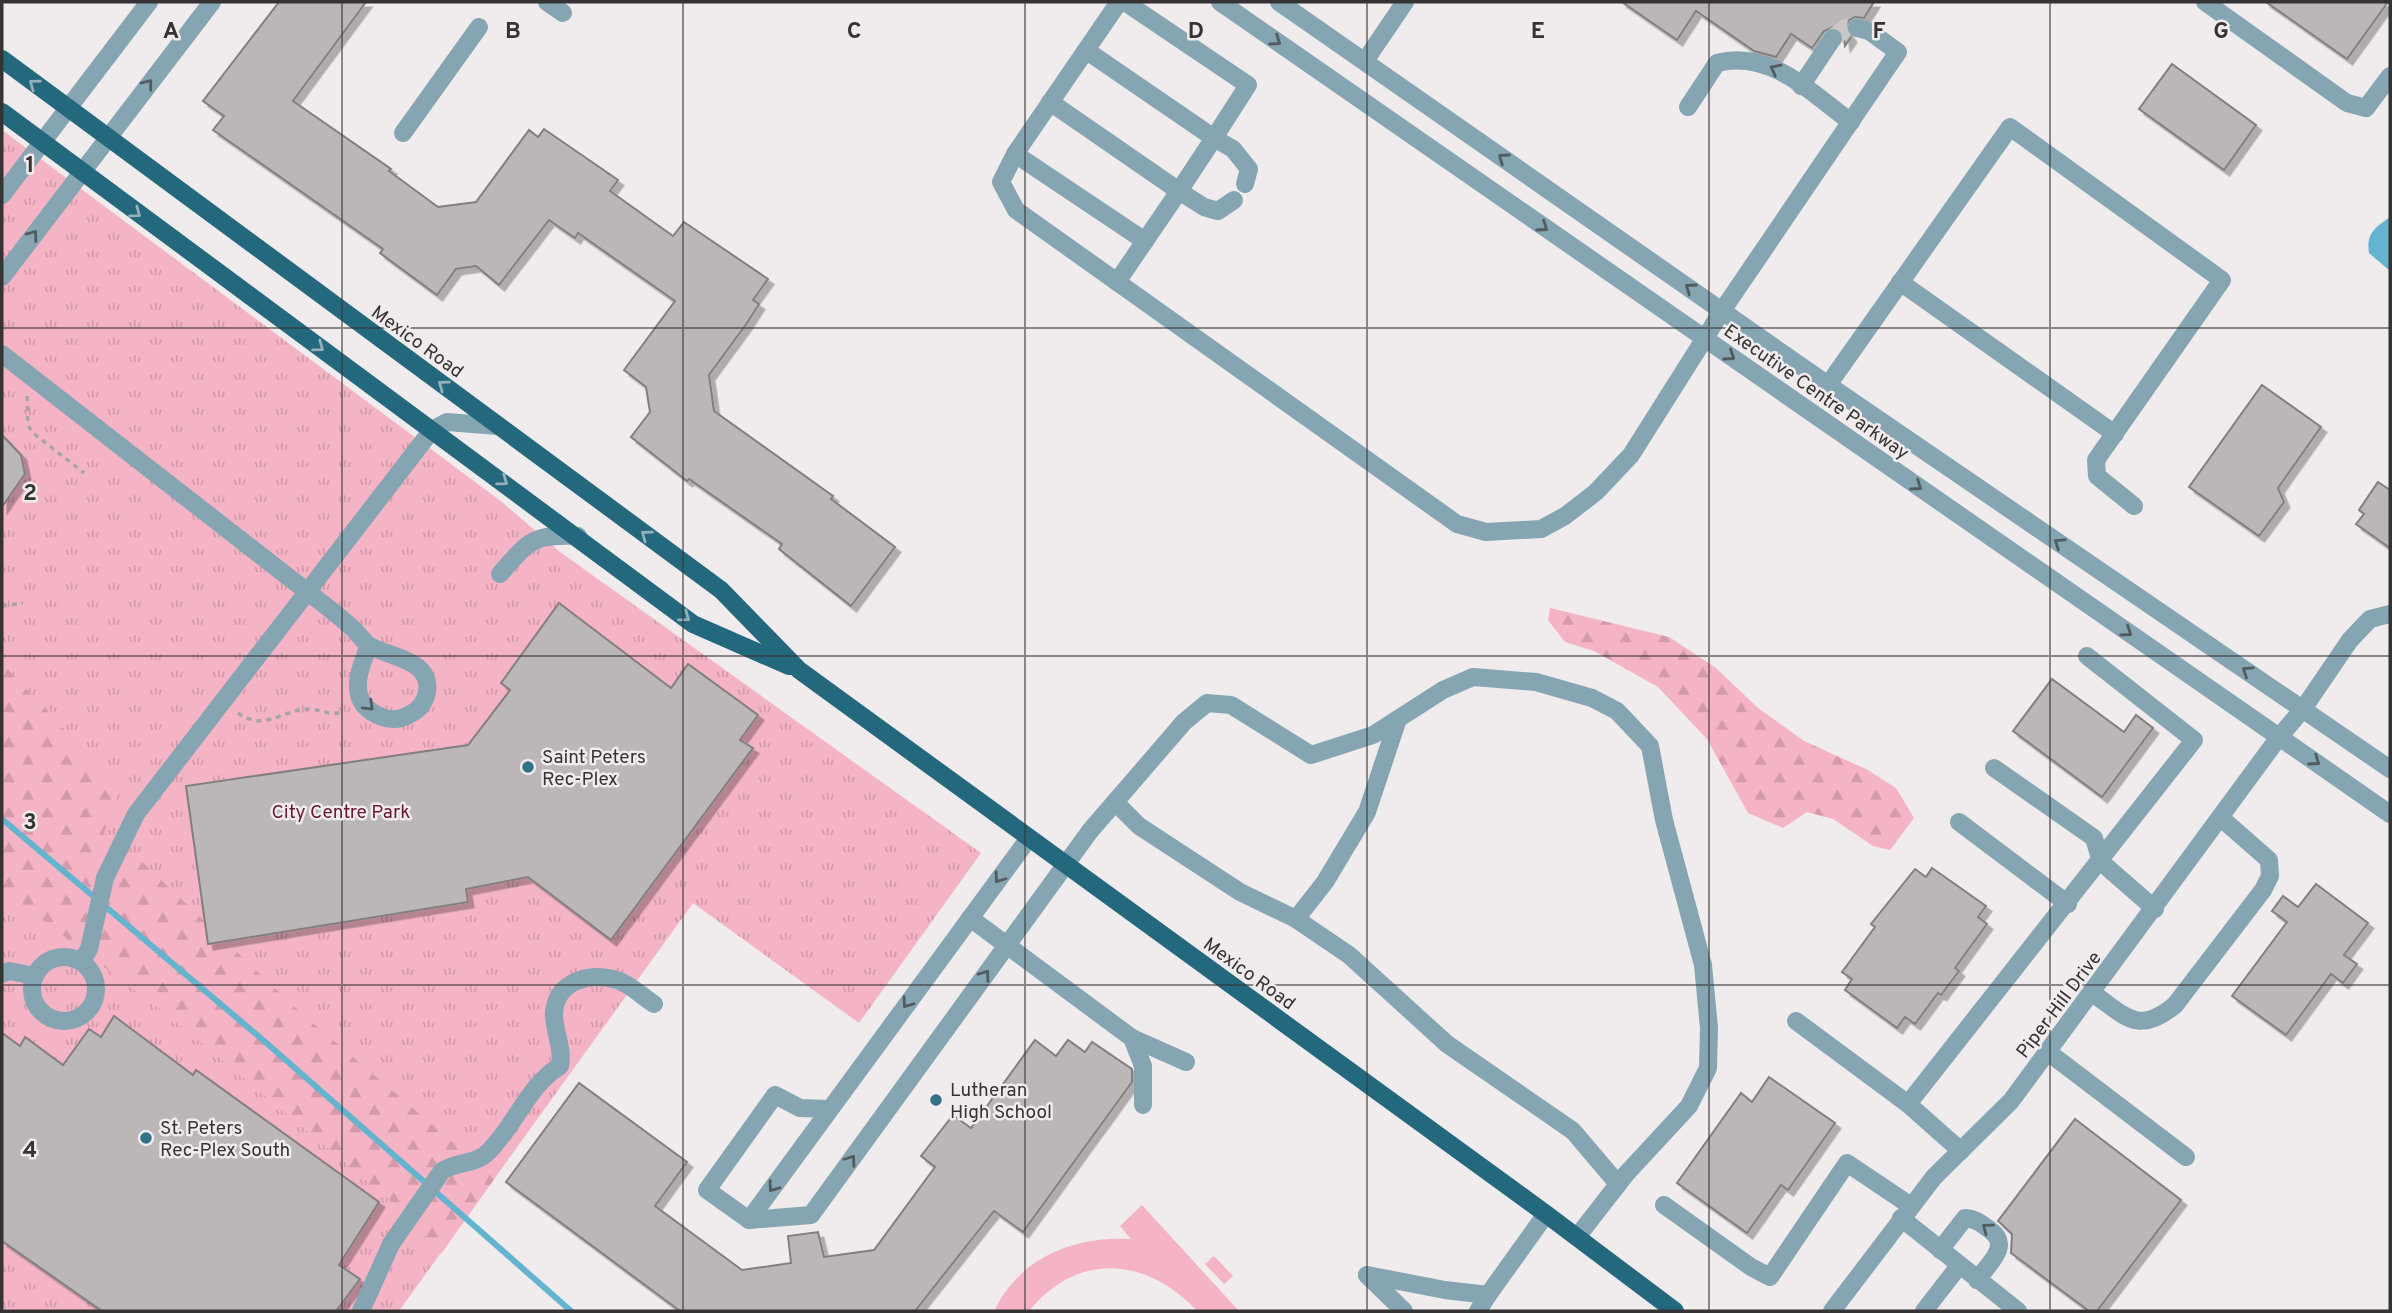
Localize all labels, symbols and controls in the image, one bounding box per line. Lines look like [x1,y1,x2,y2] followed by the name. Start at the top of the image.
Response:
[163,18,179,47] text: A
[505,18,521,47] text: B
[847,18,861,47] text: C
[1188,18,1204,47] text: D
[1531,18,1545,47] text: E
[1872,18,1886,47] text: F
[2213,18,2229,47] text: G
[1268,33,1281,45] one-way arrow
[1769,64,1782,78] one-way arrow
[30,79,42,92] one-way arrow
[140,80,153,92] one-way arrow
[25,152,35,181] text: 1
[1498,154,1511,166] one-way arrow
[128,205,141,217] one-way arrow
[1535,219,1548,231] one-way arrow
[25,230,38,243] one-way arrow
[1685,284,1698,296] one-way arrow
[366,301,468,384] street label: Mexico Road
[1719,320,1913,466] street label: Executive Centre Parkway
[312,339,324,351] one-way arrow
[1722,348,1735,360] one-way arrow
[438,381,451,393] one-way arrow
[495,473,508,485] one-way arrow
[1909,478,1922,490] one-way arrow
[23,480,37,509] text: 2
[642,531,654,543] one-way arrow
[2054,538,2067,551] one-way arrow
[678,609,690,622] one-way arrow
[2120,624,2133,637] one-way arrow
[2242,667,2255,679] one-way arrow
[360,698,373,711] one-way arrow
[542,746,646,792] place label: Saint Peters Rec-Plex
[2307,753,2320,765] one-way arrow
[520,759,536,775] marker: Saint Peters Rec-Plex
[272,801,410,825] park label: City Centre Park
[23,809,37,838] text: 3
[995,870,1007,883] one-way arrow
[1198,933,1300,1016] street label: Mexico Road
[2012,947,2108,1063] street label: Piper Hill Drive
[976,970,989,983] one-way arrow
[903,995,915,1008] one-way arrow
[950,1079,1052,1125] place label: Lutheran High School
[928,1092,944,1108] marker: Lutheran High School
[160,1117,290,1163] place label: St. Peters Rec-Plex South
[138,1130,154,1146] marker: St. Peters Rec-Plex South
[23,1137,37,1166] text: 4
[843,1155,855,1167] one-way arrow
[768,1179,781,1191] one-way arrow
[1982,1223,1995,1236] one-way arrow

